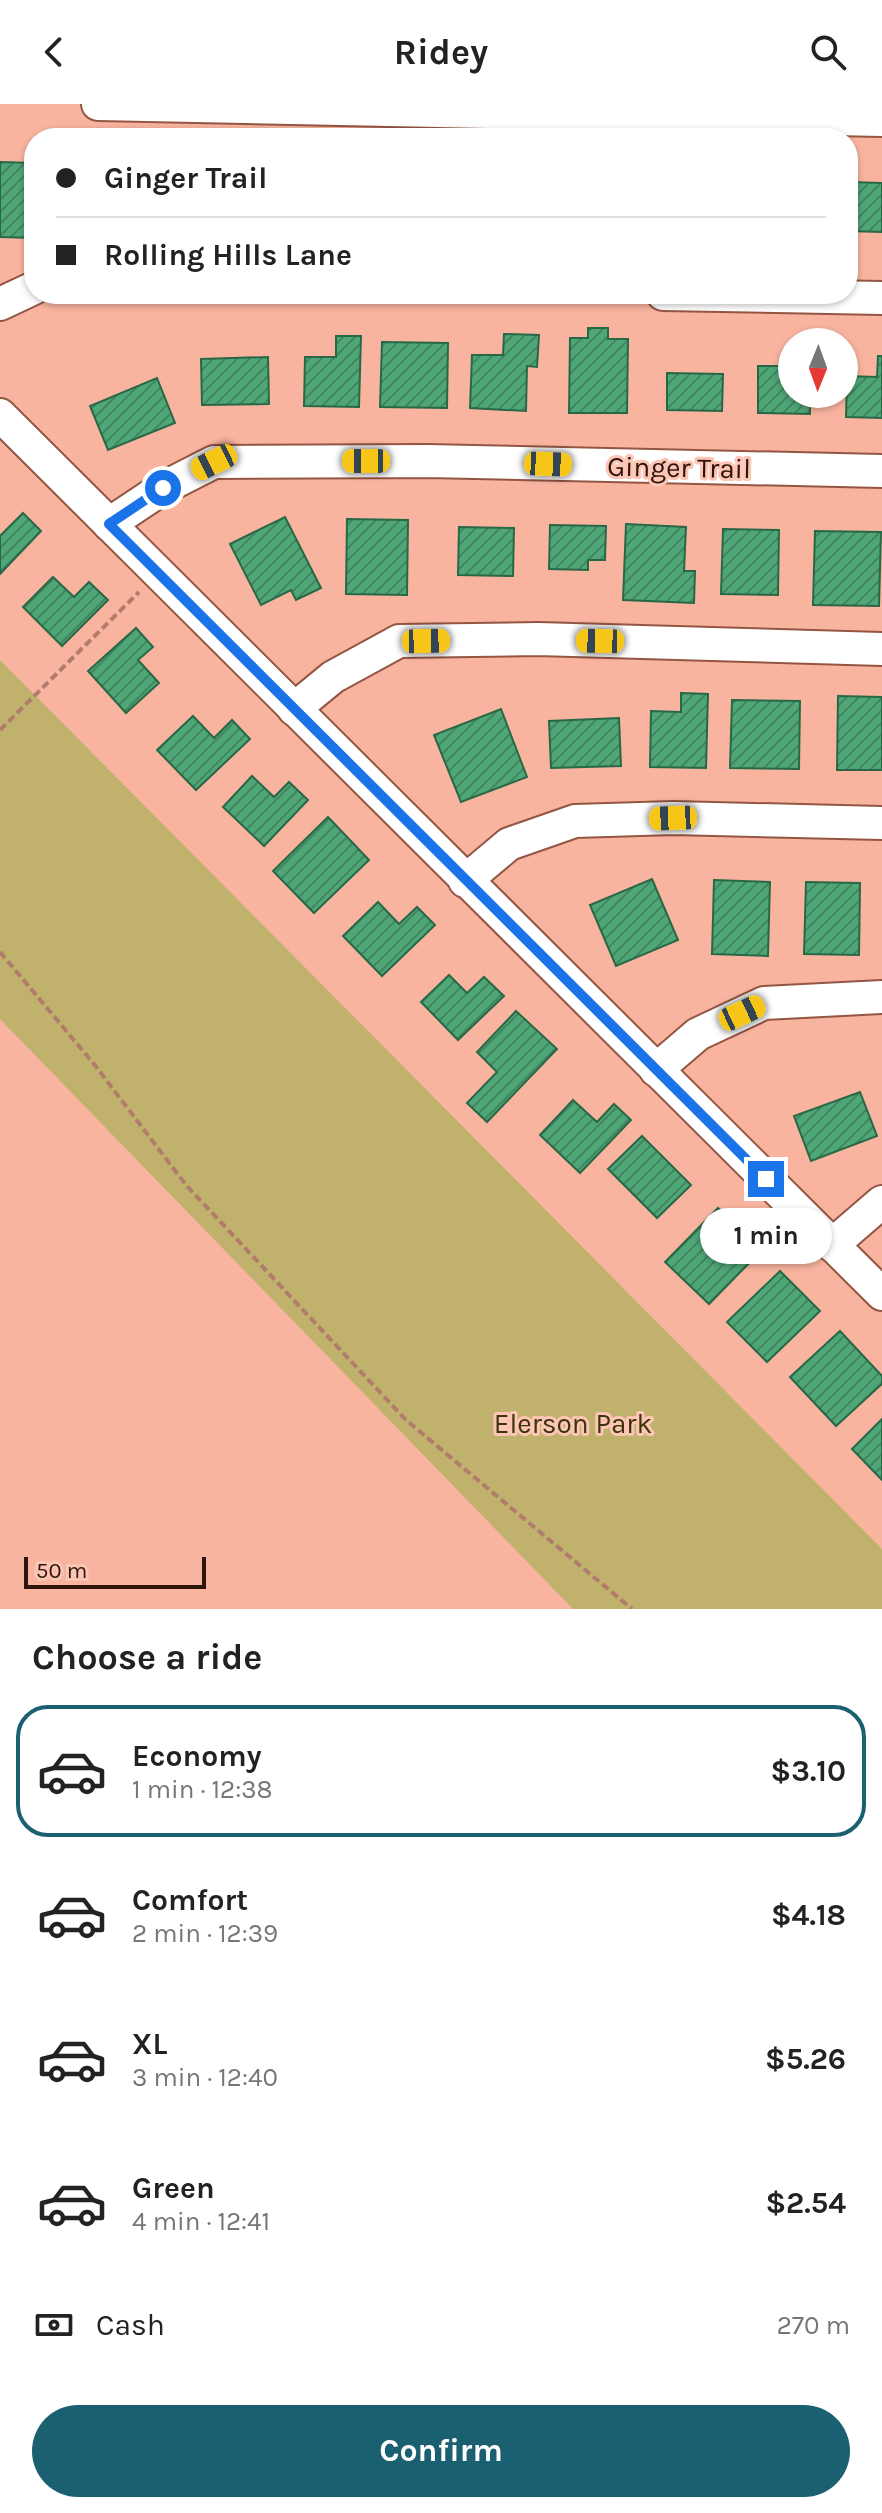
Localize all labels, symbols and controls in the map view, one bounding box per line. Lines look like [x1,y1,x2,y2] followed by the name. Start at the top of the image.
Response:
[32,30,76,74] icon: back
[806,30,850,74] icon: search
[394,31,488,73] text: Ridey
[104,160,267,196] text: Ginger Trail
[104,237,352,273] text: Rolling Hills Lane
[778,328,858,408] north arrow
[778,328,858,408] map controls
[187,441,241,483] car
[342,449,390,473] car
[607,450,751,485] street label: Ginger Trail
[524,451,572,477] car
[145,470,181,506] route start
[402,629,450,653] car
[576,629,624,653] car
[649,805,697,831] car
[715,992,769,1034] car
[748,1161,784,1197] route end
[700,1207,832,1263] callout: 1 min
[733,1220,799,1251] text: 1 min
[494,1407,652,1440] park label: Elerson Park
[24,1553,206,1589] scale bar
[36,1558,87,1584] text: 50 m
[32,1636,262,1678] text: Choose a ride
[36,1735,108,1807] icon: car
[132,1738,262,1774] text: Economy
[771,1753,846,1789] text: $3.10
[132,1774,273,1805] text: 1 min · 12:38
[36,1879,108,1951] icon: car
[132,1882,248,1918] text: Comfort
[771,1897,846,1933] text: $4.18
[132,1918,278,1949] text: 2 min · 12:39
[36,2023,108,2095] icon: car
[132,2026,167,2062] text: XL
[765,2041,846,2077] text: $5.26
[132,2062,278,2093] text: 3 min · 12:40
[36,2167,108,2239] icon: car
[132,2170,215,2206] text: Green
[765,2185,846,2221] text: $2.54
[132,2206,270,2237] text: 4 min · 12:41
[32,2303,76,2347] icon: cash
[96,2307,165,2343] text: Cash
[777,2310,850,2341] text: 270 m
[32,2405,850,2497] button: Confirm

